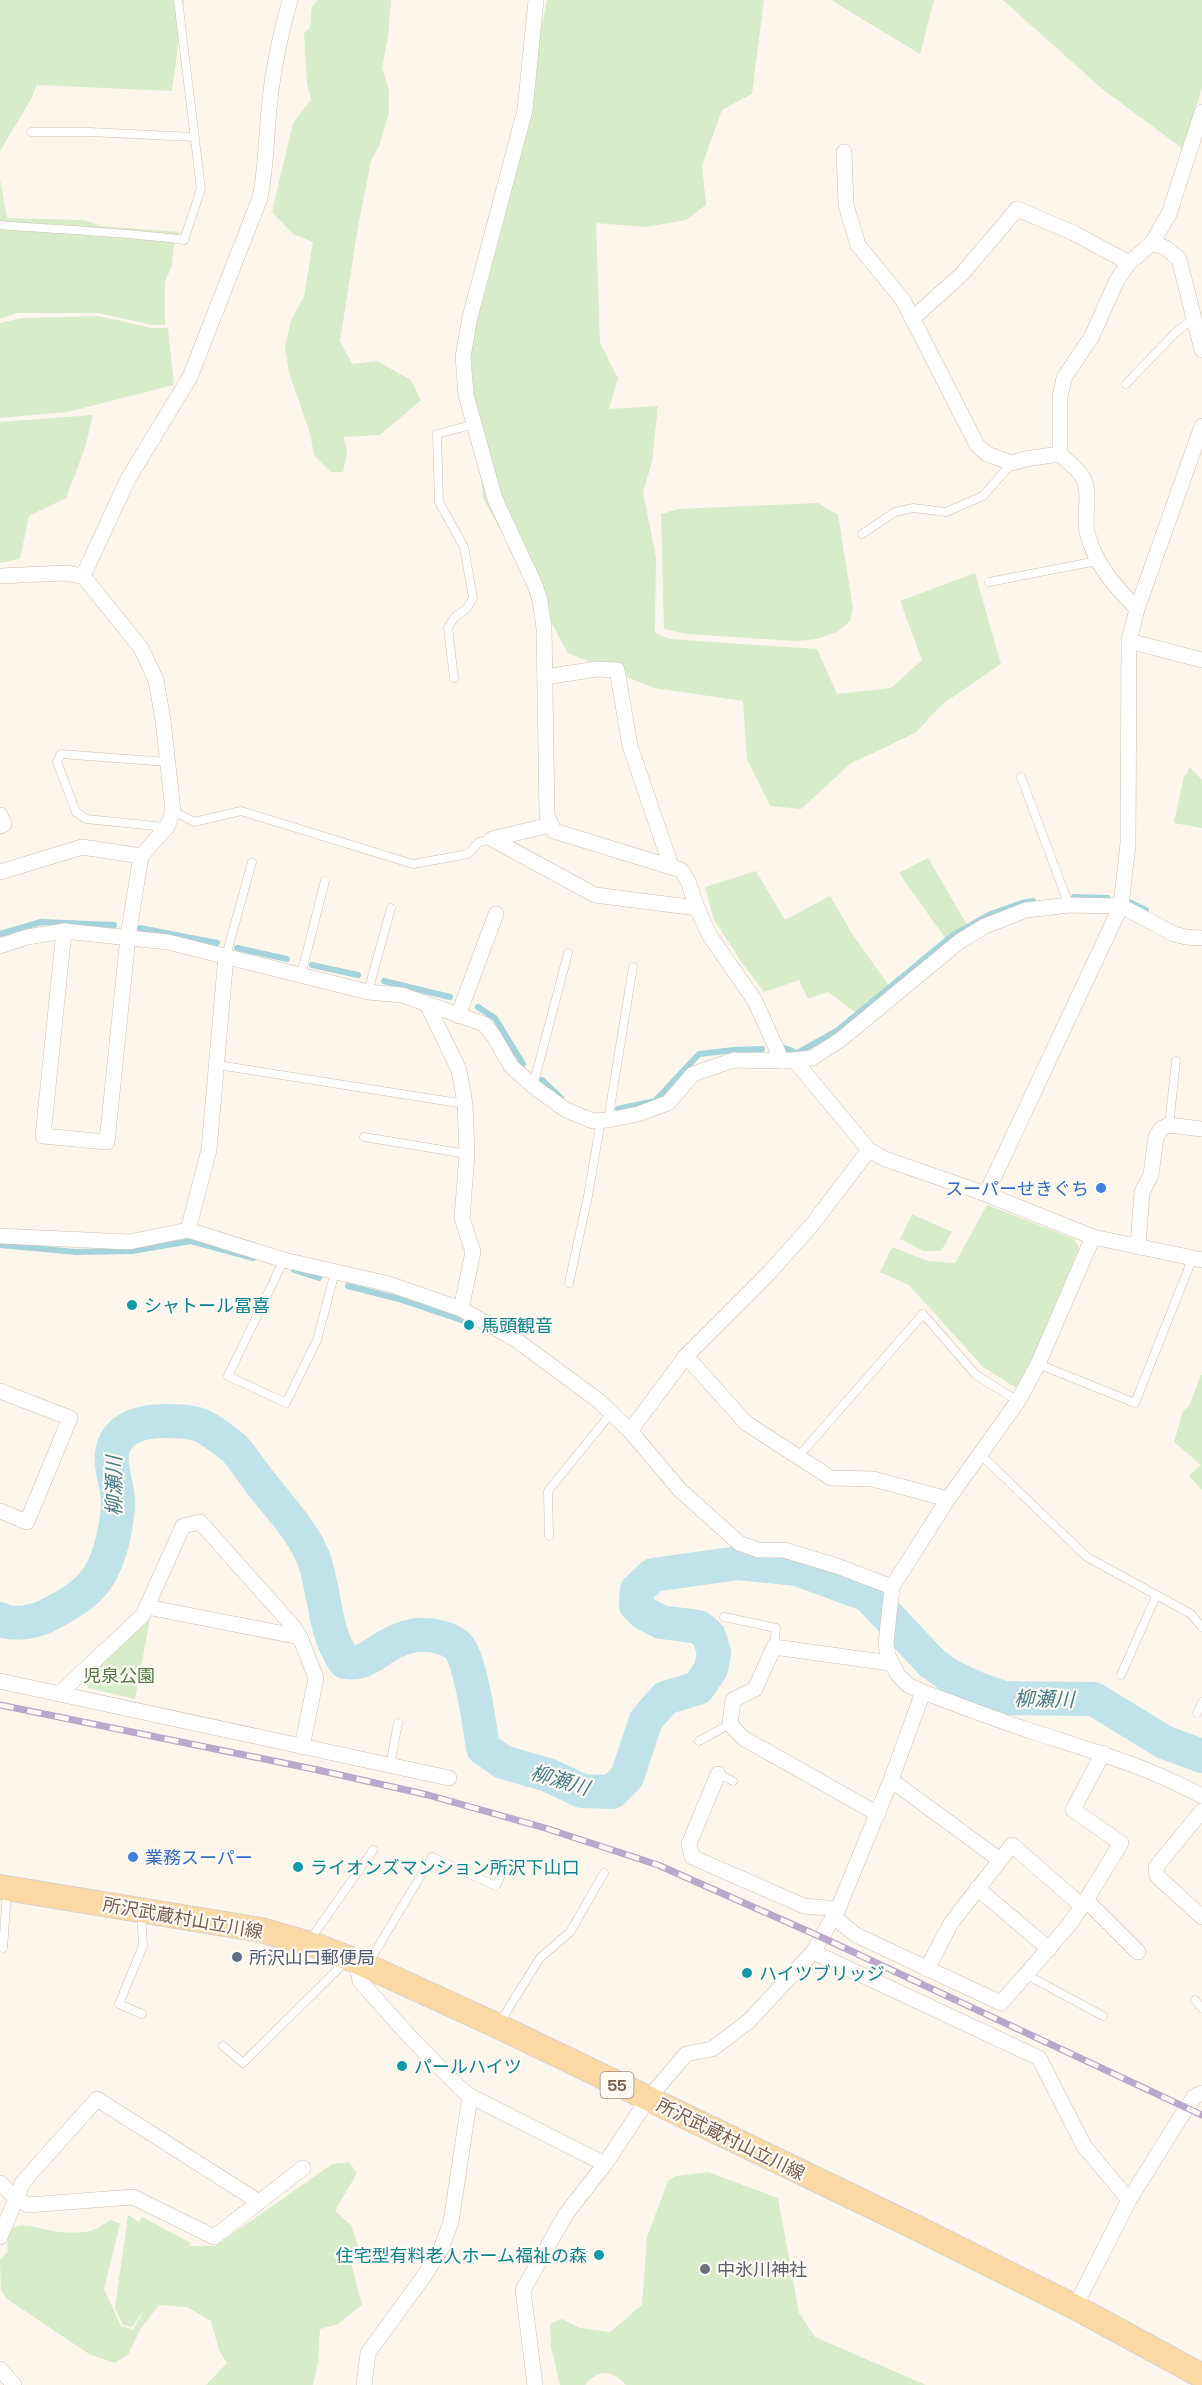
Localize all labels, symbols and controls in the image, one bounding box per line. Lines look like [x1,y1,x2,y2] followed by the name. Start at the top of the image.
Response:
[945,1177,1089,1200] place label: スーパーせきぐち
[1094,1181,1108,1195] marker: スーパーせきぐち
[144,1294,270,1317] place label: シャトール冨喜
[125,1298,139,1312] marker: シャトール冨喜
[481,1314,553,1337] place label: 馬頭観音
[462,1318,476,1332] marker: 馬頭観音
[101,1454,127,1516] water label: 柳瀬川
[83,1664,155,1687] park label: 児泉公園
[1014,1685,1076,1713] water label: 柳瀬川
[528,1759,594,1802] water label: 柳瀬川
[145,1846,253,1869] place label: 業務スーパー
[126,1850,140,1864] marker: 業務スーパー
[310,1856,580,1879] place label: ライオンズマンション所沢下山口
[291,1860,305,1874] marker: ライオンズマンション所沢下山口
[101,1893,265,1943] street label: 所沢武蔵村山立川線
[249,1946,375,1969] place label: 所沢山口郵便局
[230,1950,244,1964] marker: 所沢山口郵便局
[759,1962,885,1985] place label: ハイツブリッジ
[740,1966,754,1980] marker: ハイツブリッジ
[414,2055,522,2078] place label: パールハイツ
[395,2059,409,2073] marker: パールハイツ
[600,2072,634,2098] road number: 55
[653,2093,809,2185] street label: 所沢武蔵村山立川線
[336,2244,587,2267] place label: 住宅型有料老人ホーム福祉の森
[592,2248,606,2262] marker: 住宅型有料老人ホーム福祉の森
[717,2258,807,2281] place label: 中氷川神社
[698,2262,712,2276] marker: 中氷川神社

